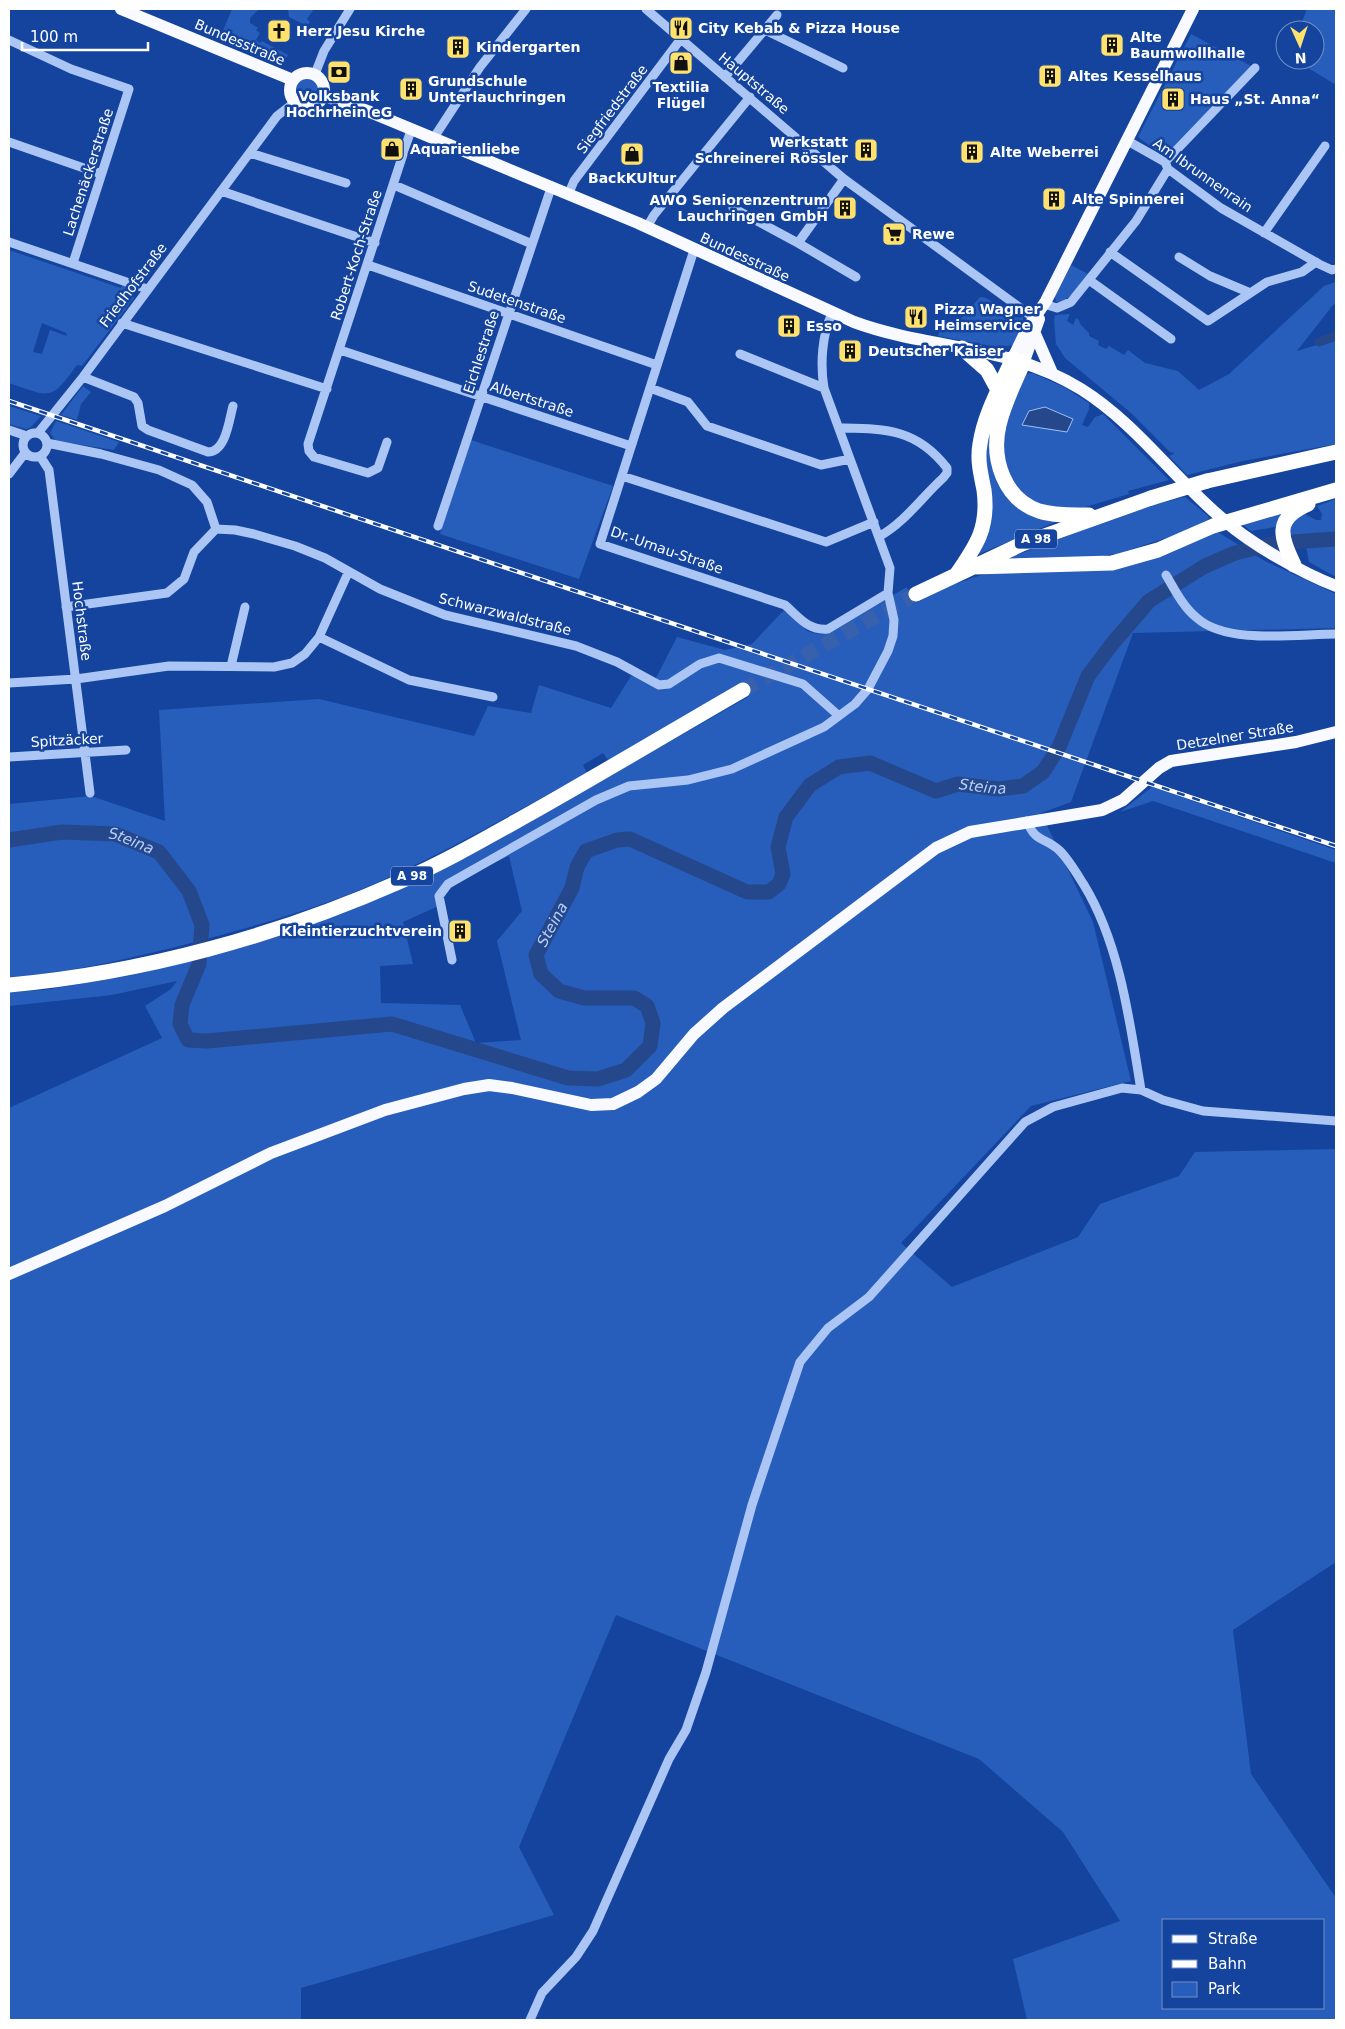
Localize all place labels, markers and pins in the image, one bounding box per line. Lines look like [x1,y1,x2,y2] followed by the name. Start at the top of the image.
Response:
[668,15,694,41] restaurant icon: City Kebab & Pizza House
[266,18,292,44] church icon: Herz Jesu Kirche
[698,20,900,36] place label: City Kebab & Pizza House
[296,23,425,39] place label: Herz Jesu Kirche
[1130,29,1245,61] place label: Alte Baumwollhalle
[1099,32,1125,58] building icon: Alte Baumwollhalle
[445,34,471,60] building icon: Kindergarten
[476,39,581,55] place label: Kindergarten
[668,50,694,76] shop icon: Textilia Flügel
[326,59,352,85] bank icon: Volksbank Hochrhein eG
[1037,63,1063,89] building icon: Altes Kesselhaus
[1068,68,1202,84] place label: Altes Kesselhaus
[428,73,566,105] place label: Grundschule Unterlauchringen
[398,76,424,102] building icon: Grundschule Unterlauchringen
[653,79,709,111] place label: Textilia Flügel
[1160,86,1186,112] building icon: Haus „St. Anna“
[286,88,392,120] place label: Volksbank Hochrhein eG
[1190,91,1320,107] place label: Haus „St. Anna“
[695,134,848,166] place label: Werkstatt Schreinerei Rössler
[379,136,405,162] shop icon: Aquarienliebe
[853,137,879,163] building icon: Werkstatt Schreinerei Rössler
[959,139,985,165] building icon: Alte Weberrei
[410,141,520,157] place label: Aquarienliebe
[619,141,645,167] shop icon: BackKUltur
[990,144,1099,160] place label: Alte Weberrei
[588,170,676,186] place label: BackKUltur
[1041,186,1067,212] building icon: Alte Spinnerei
[1072,191,1184,207] place label: Alte Spinnerei
[649,192,828,224] place label: AWO Seniorenzentrum Lauchringen GmbH
[832,195,858,221] building icon: AWO Seniorenzentrum Lauchringen GmbH
[881,221,907,247] supermarket icon: Rewe
[912,226,955,242] place label: Rewe
[934,301,1041,333] place label: Pizza Wagner Heimservice
[903,304,929,330] restaurant icon: Pizza Wagner Heimservice
[776,313,802,339] building icon: Esso
[806,318,842,334] place label: Esso
[837,338,863,364] building icon: Deutscher Kaiser
[868,343,1004,359] place label: Deutscher Kaiser
[447,918,473,944] building icon: Kleintierzuchtverein
[281,923,442,939] place label: Kleintierzuchtverein

